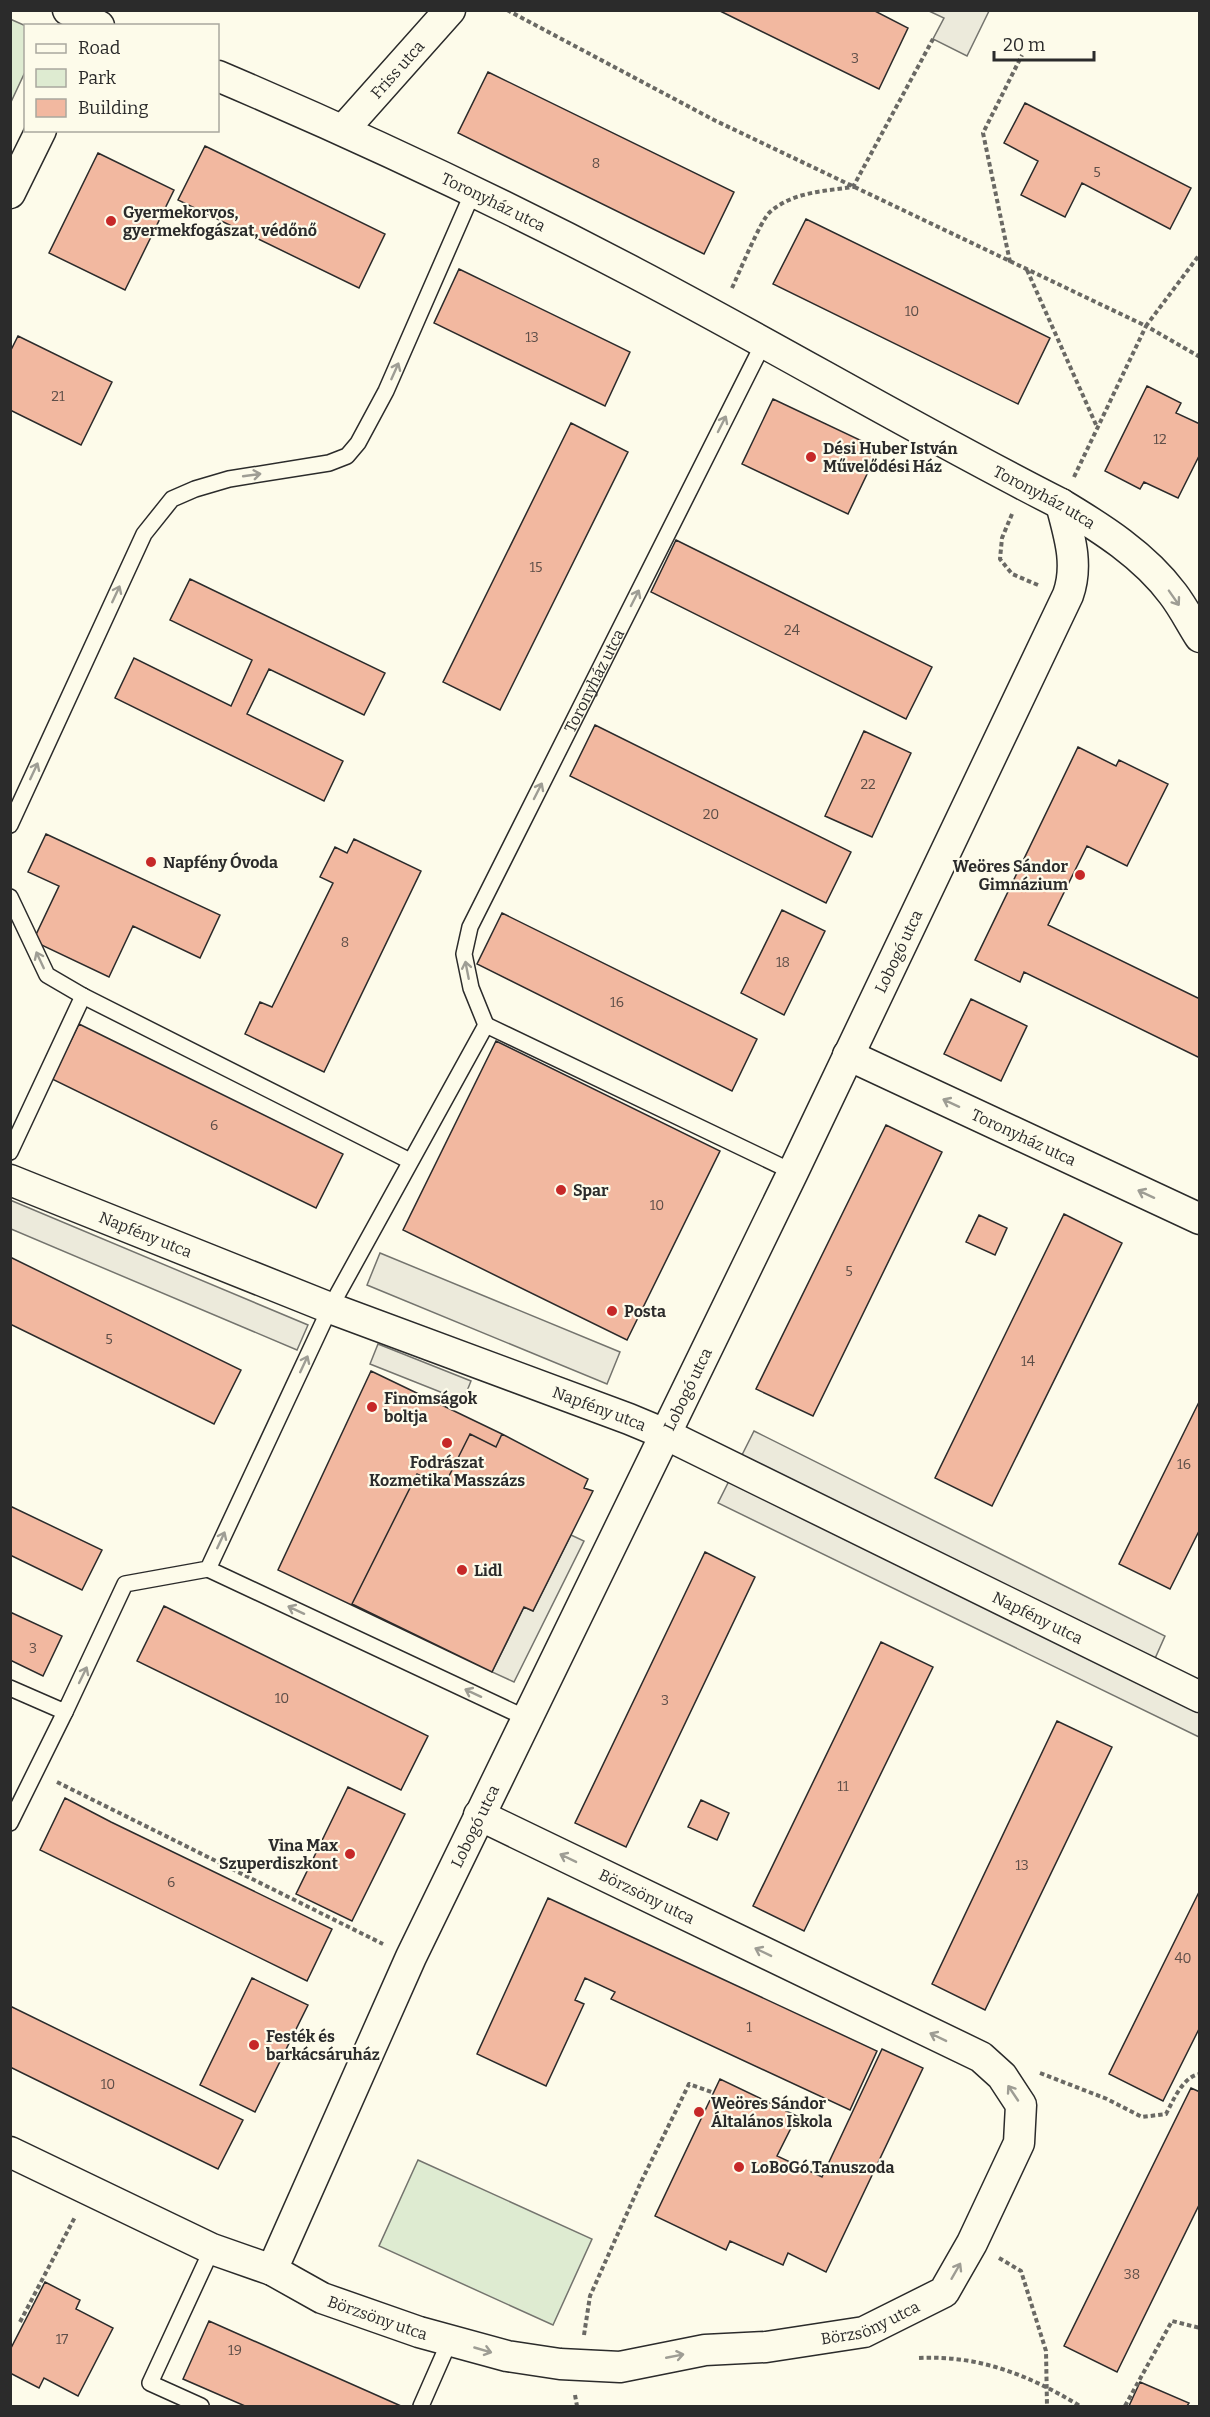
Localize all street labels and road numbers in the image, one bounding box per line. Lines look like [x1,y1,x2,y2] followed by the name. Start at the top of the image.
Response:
[367,37,428,102] street label: Friss utca
[438,169,549,236] street label: Toronyház utca
[990,462,1099,533] street label: Toronyház utca
[560,626,628,736] street label: Toronyház utca
[871,907,927,996] street label: Lobogó utca
[968,1105,1079,1170] street label: Toronyház utca
[96,1208,195,1262] street label: Napfény utca
[660,1345,716,1434] street label: Lobogó utca
[550,1382,649,1435] street label: Napfény utca
[989,1587,1086,1648] street label: Napfény utca
[447,1782,503,1871] street label: Lobogó utca
[596,1865,698,1928] street label: Börzsöny utca
[325,2292,430,2344] street label: Börzsöny utca
[819,2297,923,2348] street label: Börzsöny utca

